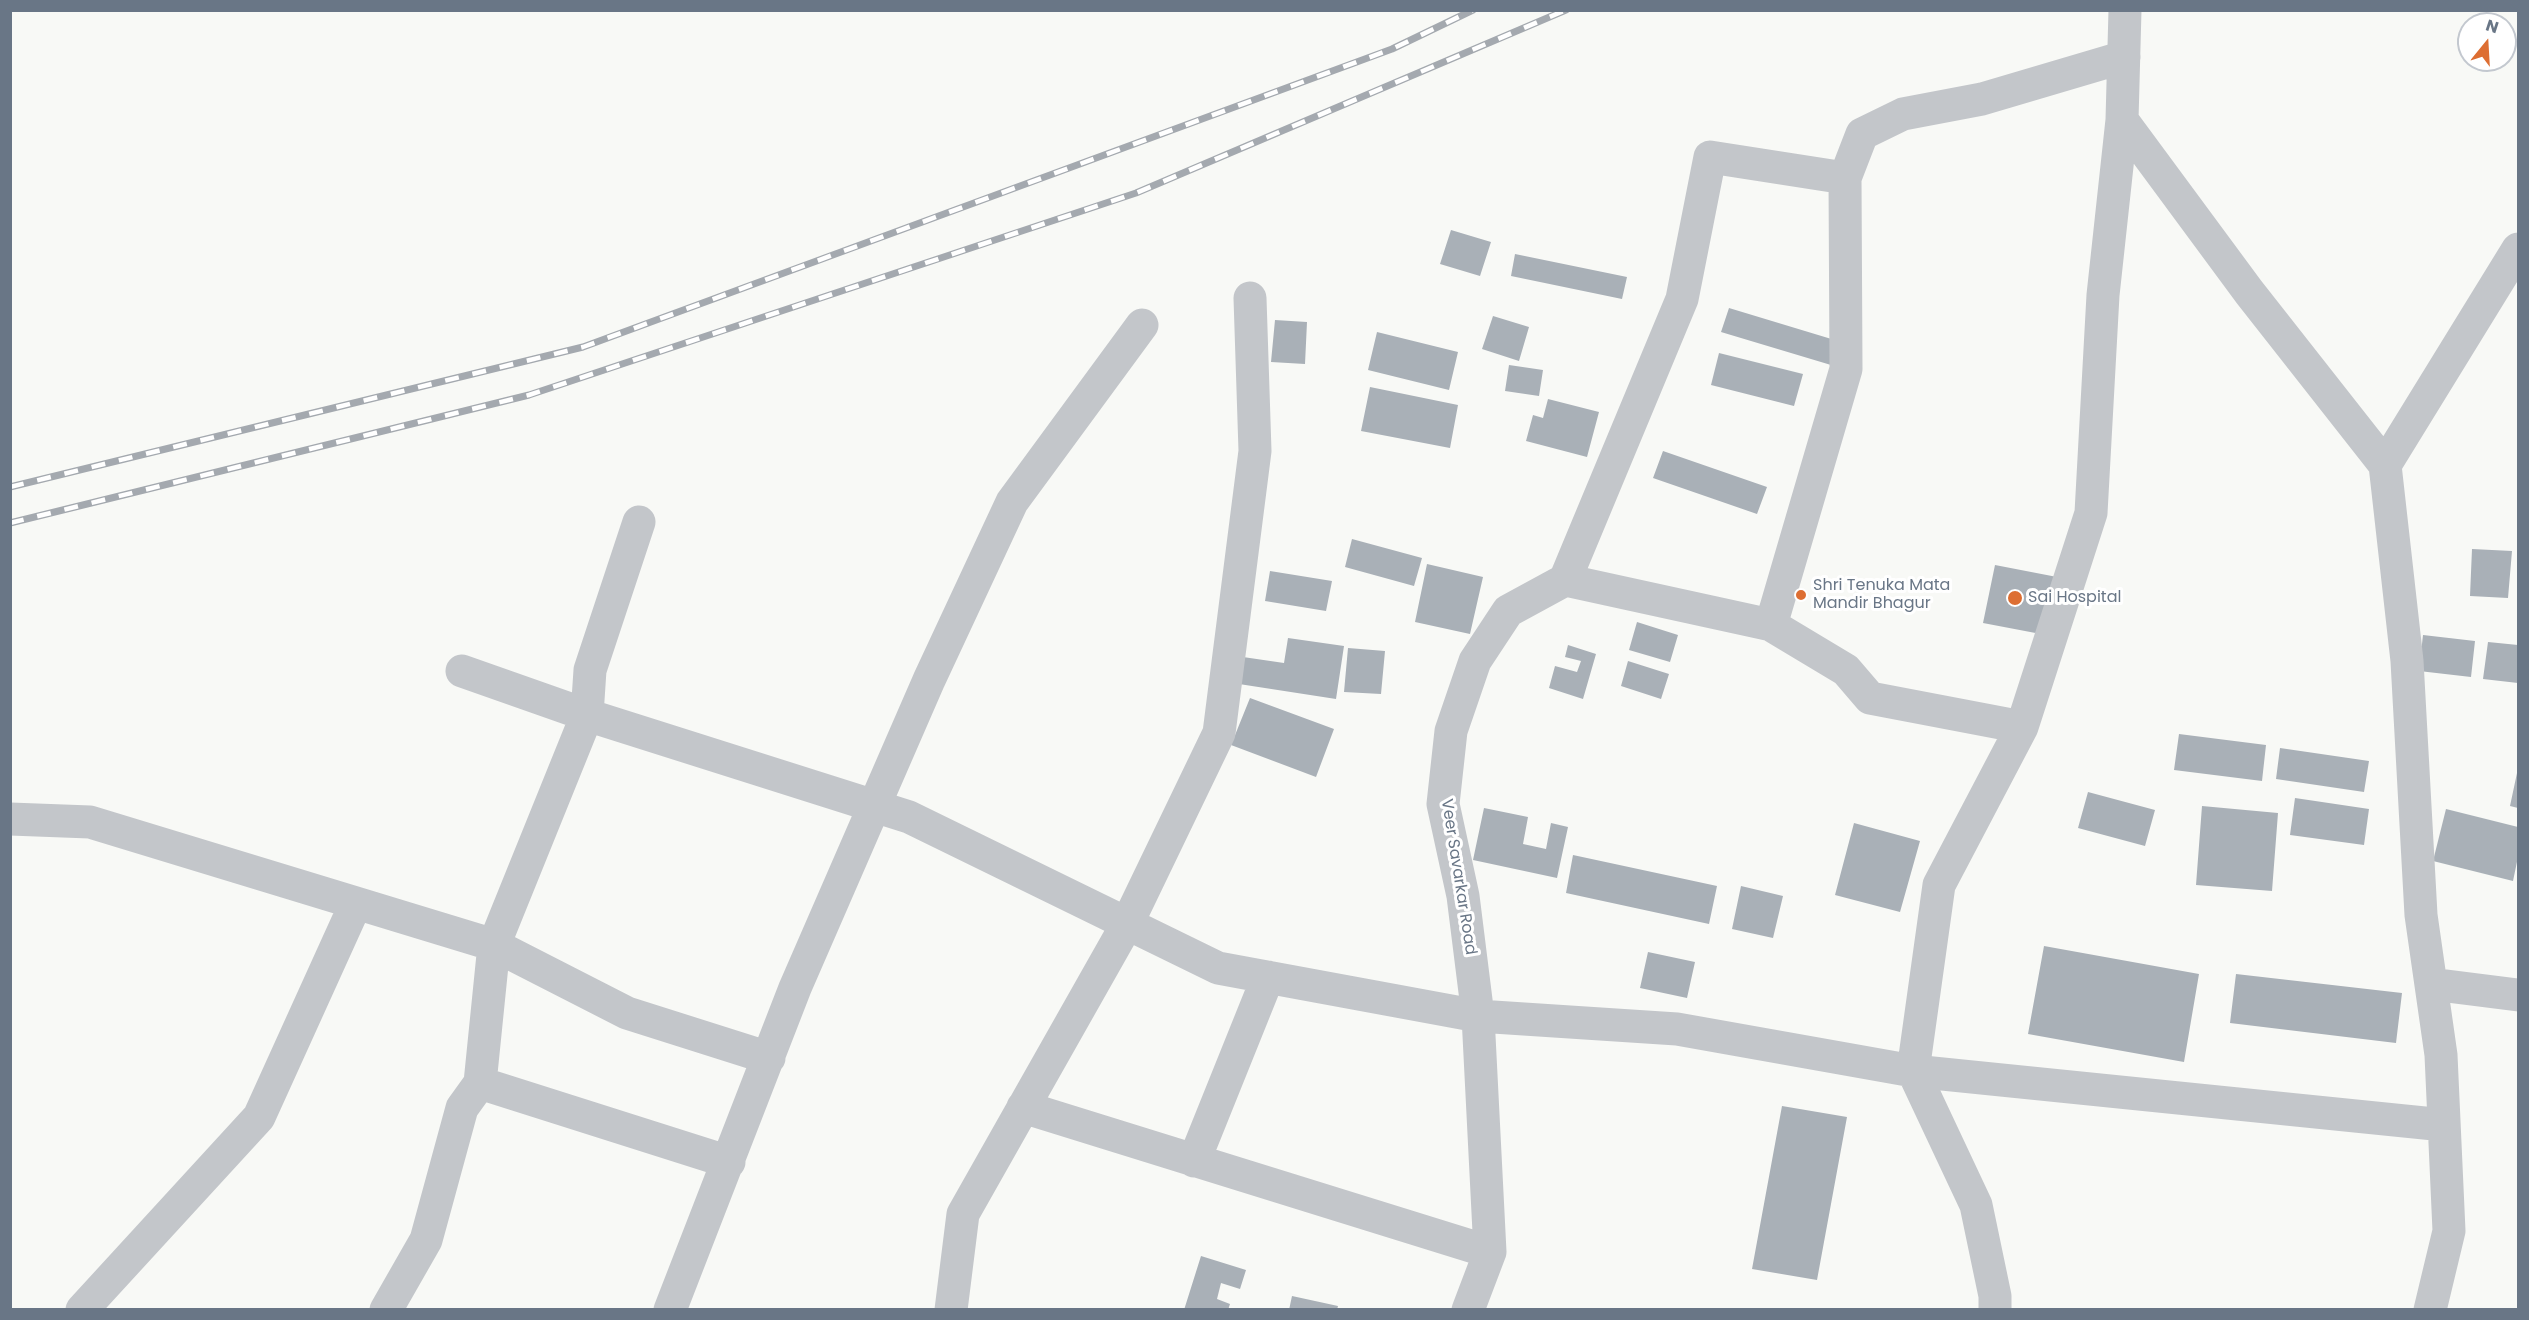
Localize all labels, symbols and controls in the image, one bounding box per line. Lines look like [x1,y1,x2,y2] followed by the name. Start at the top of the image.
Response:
[2457,12,2517,72] north arrow
[2483,14,2501,39] text: N
[1813,576,1950,614] place label: Shri Tenuka Mata Mandir Bhagur
[1794,588,1808,602] marker: Shri Tenuka Mata Mandir Bhagur
[2028,588,2121,608] place label: Sai Hospital
[2006,589,2024,607] marker: Sai Hospital
[1436,798,1480,956] street label: Veer Savarkar Road

